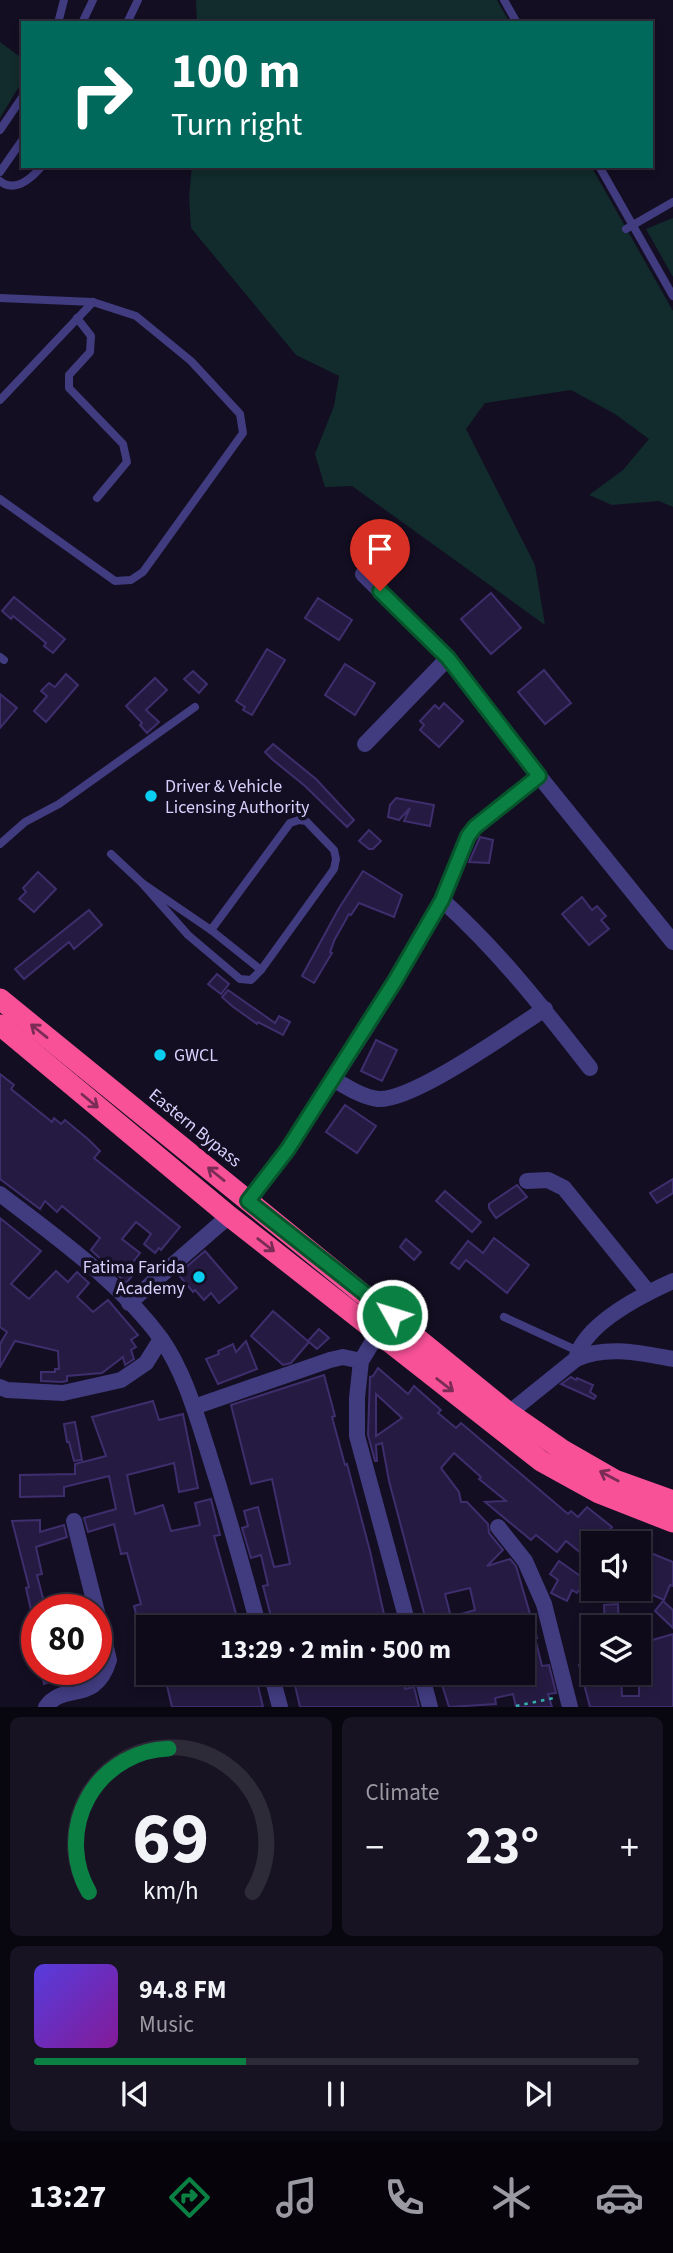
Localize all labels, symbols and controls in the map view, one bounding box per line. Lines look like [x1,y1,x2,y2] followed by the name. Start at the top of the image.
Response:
[171,37,300,107] text: 100 m
[56,49,147,140] icon: right
[171,102,302,148] text: Turn right
[350,519,410,591] pin
[361,530,399,568] icon: arrive
[165,774,310,820] place label: Driver & Vehicle Licensing Authority
[143,788,159,804] marker: Driver & Vehicle Licensing Authority
[31,1023,49,1038] one-way arrow
[174,1043,218,1068] place label: GWCL
[152,1047,168,1063] marker: GWCL
[143,1083,247,1173] street label: Eastern Bypass
[81,1092,99,1108] one-way arrow
[207,1167,225,1182] one-way arrow
[256,1238,274,1253] one-way arrow
[83,1255,186,1301] place label: Fatima Farida Academy
[191,1269,207,1285] marker: Fatima Farida Academy
[355,1278,429,1352] position arrow
[435,1378,453,1393] one-way arrow
[600,1469,620,1483] one-way arrow
[581,1531,651,1685] map controls
[581,1531,651,1601] button: sound
[21,1594,112,1685] speed limit sign: 80
[581,1615,651,1685] button: layers
[220,1631,451,1668] text: 13:29 · 2 min · 500 m
[366,1776,439,1809] text: Climate
[132,1788,209,1892] text: 69
[465,1810,539,1884] text: 23°
[366,1821,384,1875] text: −
[620,1821,639,1875] text: +
[143,1873,199,1909] text: km/h
[139,1971,227,2008] text: 94.8 FM
[139,2008,194,2041] text: Music
[116,2075,154,2113] icon: previous
[317,2075,355,2113] icon: pause
[519,2075,557,2113] icon: next
[165,2173,214,2222] icon: directions
[272,2173,321,2222] icon: music
[380,2173,429,2222] icon: phone
[487,2173,536,2222] icon: climate
[595,2173,644,2222] icon: car
[29,2174,106,2220] text: 13:27

